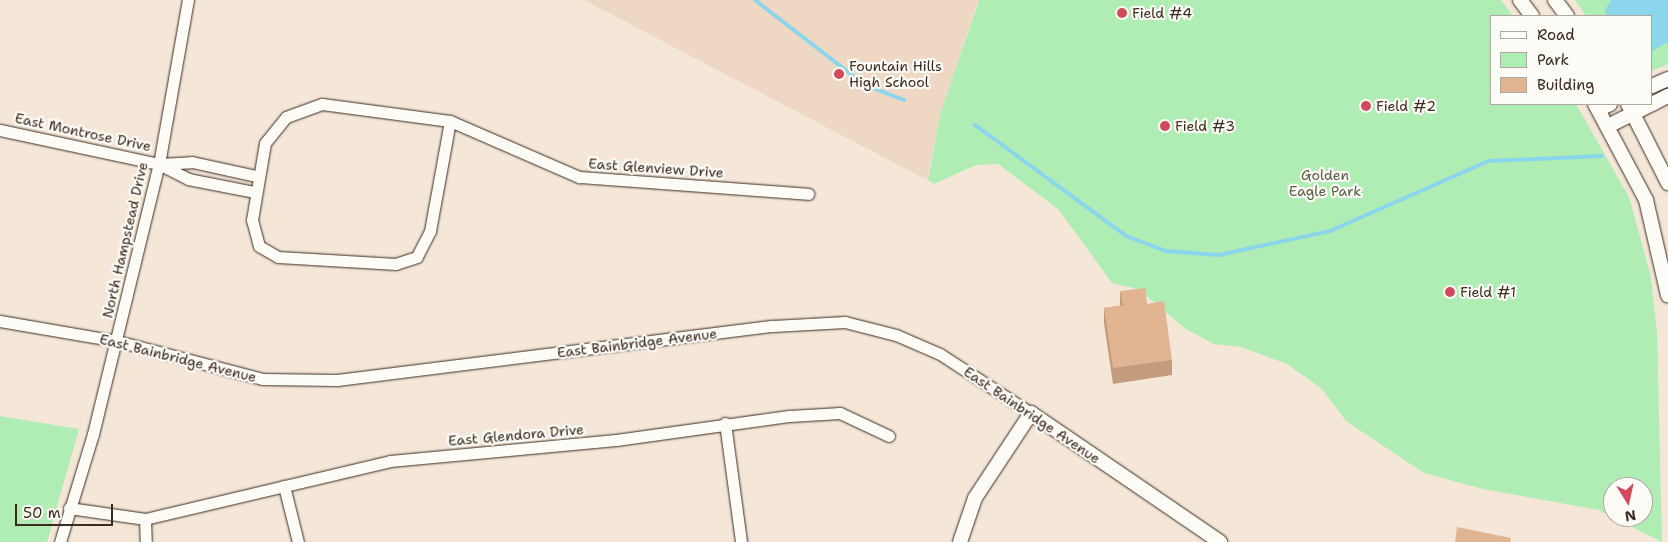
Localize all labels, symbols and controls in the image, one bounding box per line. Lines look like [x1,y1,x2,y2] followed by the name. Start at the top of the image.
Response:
[1132,5,1192,21] place label: Field #4
[1116,7,1128,19] marker: Field #4
[1490,15,1653,105] legend
[1537,25,1575,45] text: Road
[1537,50,1569,70] text: Park
[849,58,942,90] place label: Fountain Hills High School
[833,68,845,80] marker: Fountain Hills High School
[1537,75,1594,95] text: Building
[1376,98,1436,114] place label: Field #2
[1360,100,1372,112] marker: Field #2
[13,109,153,155] street label: East Montrose Drive
[1175,118,1235,134] place label: Field #3
[1159,120,1171,132] marker: Field #3
[588,155,724,181] street label: East Glenview Drive
[99,160,151,320] street label: North Hampstead Drive
[1289,167,1361,200] park label: Golden Eagle Park
[1460,284,1516,300] place label: Field #1
[1444,286,1456,298] marker: Field #1
[556,325,718,361] street label: East Bainbridge Avenue
[98,330,258,386] street label: East Bainbridge Avenue
[961,363,1103,467] street label: East Bainbridge Avenue
[447,421,585,449] street label: East Glendora Drive
[1603,477,1653,527] north arrow
[18,494,115,526] scale bar
[23,503,61,523] text: 50 m
[1623,506,1637,526] text: N

